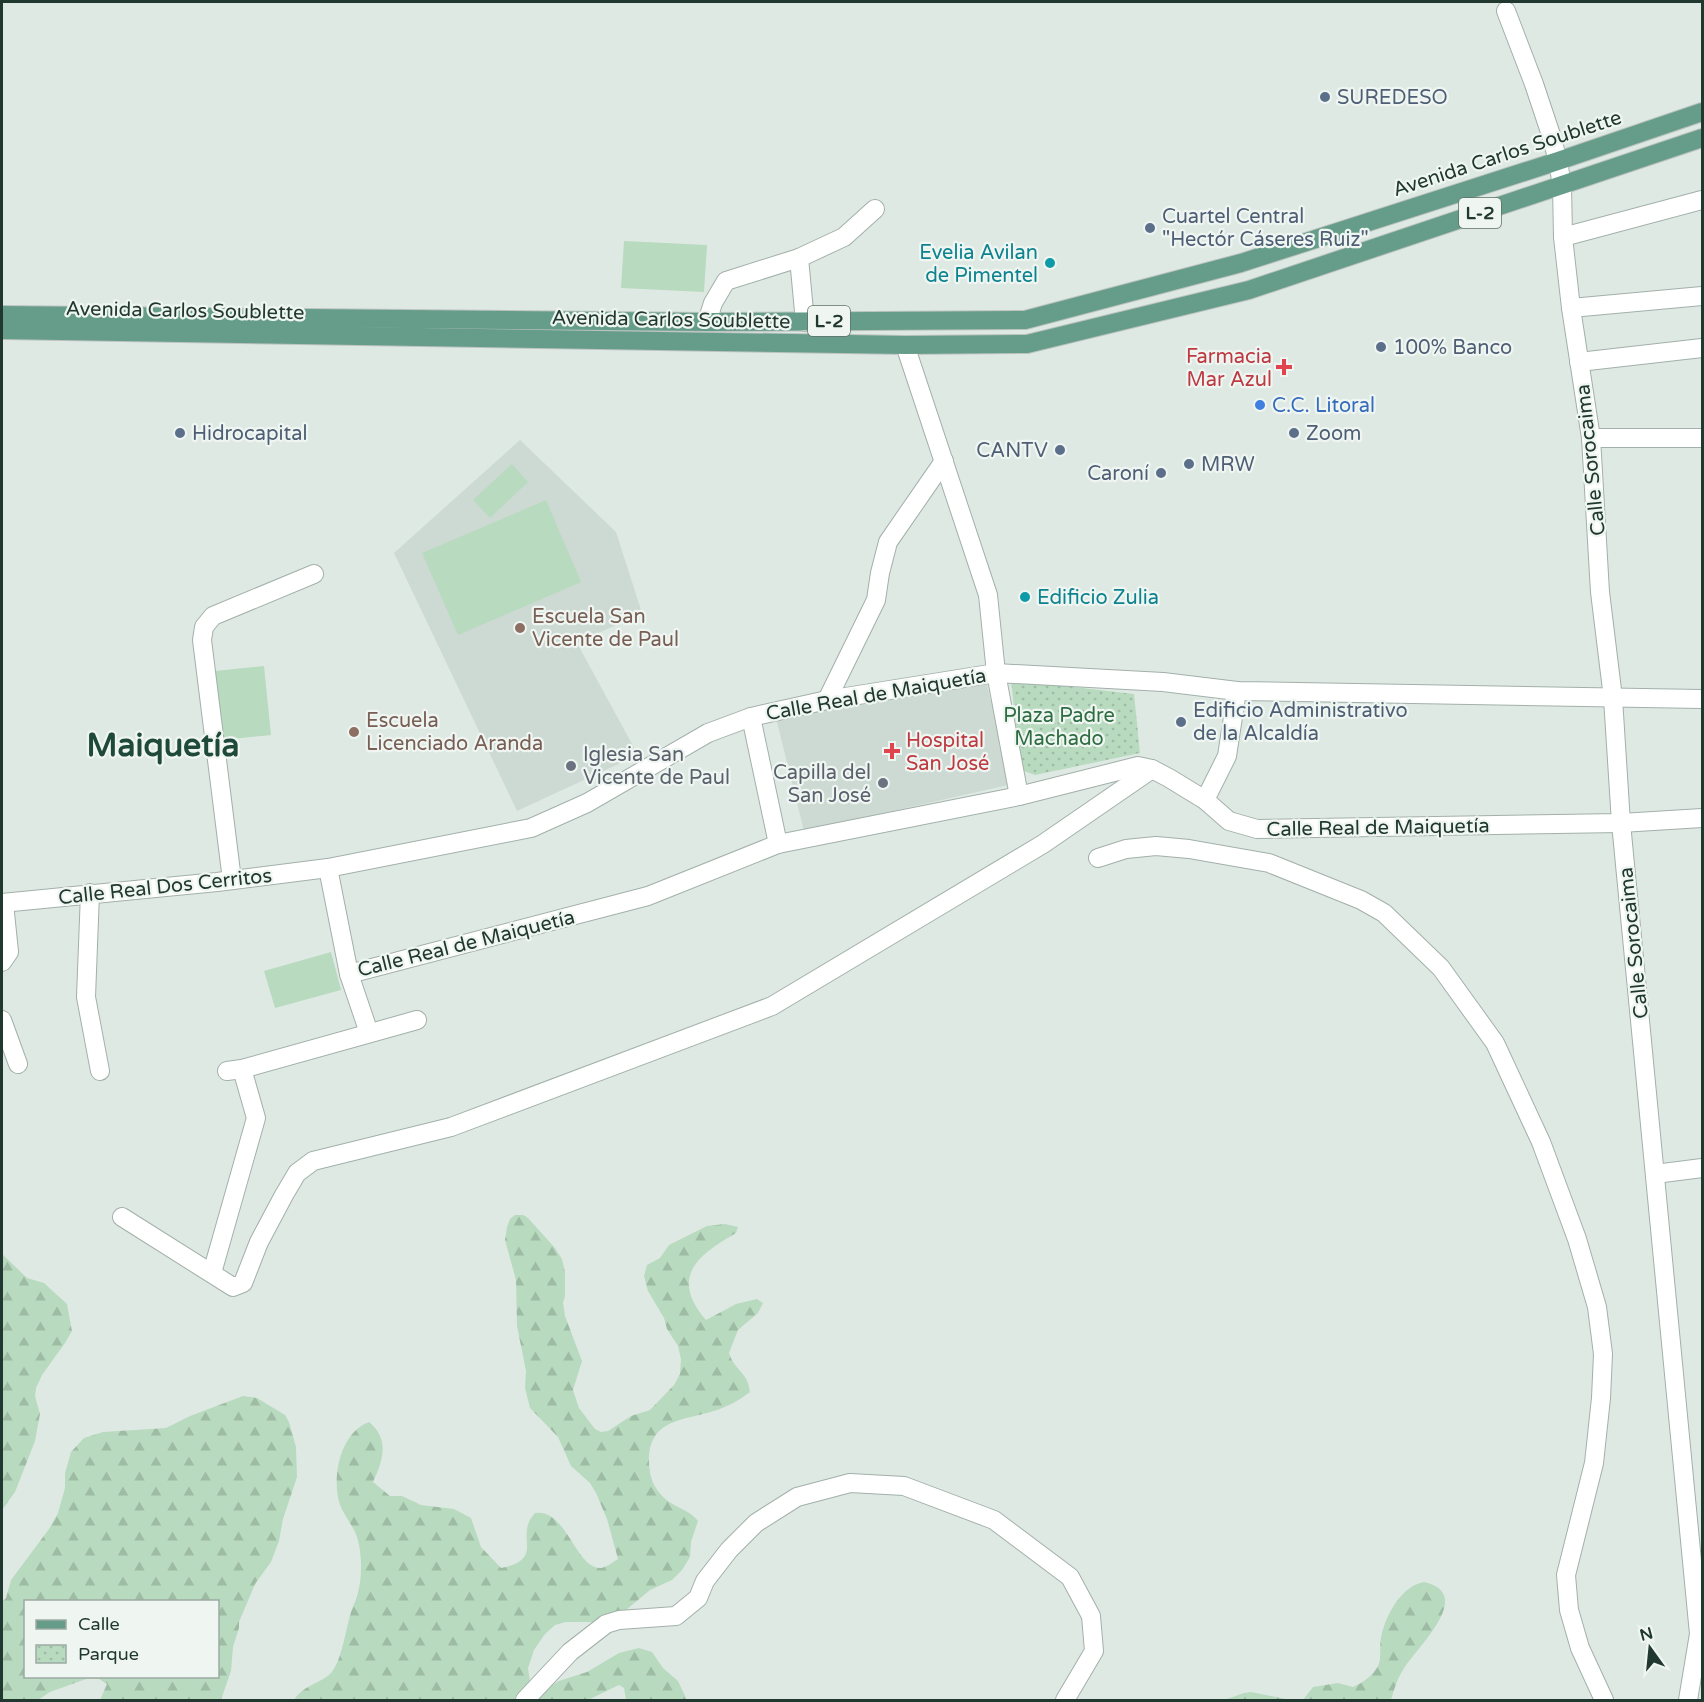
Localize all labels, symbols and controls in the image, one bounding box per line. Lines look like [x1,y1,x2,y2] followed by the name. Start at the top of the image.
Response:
[1337,86,1448,110] place label: SUREDESO
[1318,90,1332,104] marker: SUREDESO
[1390,106,1625,202] street label: Avenida Carlos Soublette
[1459,198,1501,228] road number: L-2
[1162,205,1369,252] place label: Cuartel Central "Hectór Cáseres Ruiz"
[1143,221,1157,235] marker: Cuartel Central "Hectór Cáseres Ruiz"
[919,241,1038,288] place label: Evelia Avilan de Pimentel
[1043,256,1057,270] marker: Evelia Avilan de Pimentel
[65,297,305,325] street label: Avenida Carlos Soublette
[551,306,791,334] street label: Avenida Carlos Soublette
[808,306,850,336] road number: L-2
[1393,336,1512,360] place label: 100% Banco
[1374,340,1388,354] marker: 100% Banco
[1186,345,1272,392] place label: Farmacia Mar Azul
[1277,360,1291,374] marker: Farmacia Mar Azul
[1571,383,1611,537] street label: Calle Sorocaima
[1272,394,1375,418] place label: C.C. Litoral
[1253,398,1267,412] marker: C.C. Litoral
[192,422,307,446] place label: Hidrocapital
[1306,422,1361,446] place label: Zoom
[173,426,187,440] marker: Hidrocapital
[1287,426,1301,440] marker: Zoom
[976,439,1048,463] place label: CANTV
[1053,443,1067,457] marker: CANTV
[1201,453,1255,477] place label: MRW
[1182,457,1196,471] marker: MRW
[1087,462,1149,486] place label: Caroní
[1154,466,1168,480] marker: Caroní
[1037,586,1159,610] place label: Edificio Zulia
[1018,590,1032,604] marker: Edificio Zulia
[532,605,679,652] place label: Escuela San Vicente de Paul
[513,621,527,635] marker: Escuela San Vicente de Paul
[764,664,988,726] street label: Calle Real de Maiquetía
[1193,699,1408,746] place label: Edificio Administrativo de la Alcaldía
[1003,704,1115,751] park label: Plaza Padre Machado
[366,709,543,756] place label: Escuela Licenciado Aranda
[1174,715,1188,729] marker: Edificio Administrativo de la Alcaldía
[347,725,361,739] marker: Escuela Licenciado Aranda
[87,727,239,765] district label: Maiquetía
[906,729,989,776] place label: Hospital San José
[883,742,901,760] marker: Hospital San José
[583,743,730,790] place label: Iglesia San Vicente de Paul
[564,759,578,773] marker: Iglesia San Vicente de Paul
[773,761,871,808] place label: Capilla del San José
[876,776,890,790] marker: Capilla del San José
[1266,814,1490,842] street label: Calle Real de Maiquetía
[57,864,273,910] street label: Calle Real Dos Cerritos
[1614,866,1654,1020] street label: Calle Sorocaima
[355,905,577,983] street label: Calle Real de Maiquetía
[24,1600,219,1678] legend
[78,1613,120,1635] text: Calle
[1620,1618,1680,1678] north arrow
[1638,1623,1655,1646] text: N
[78,1643,139,1665] text: Parque

